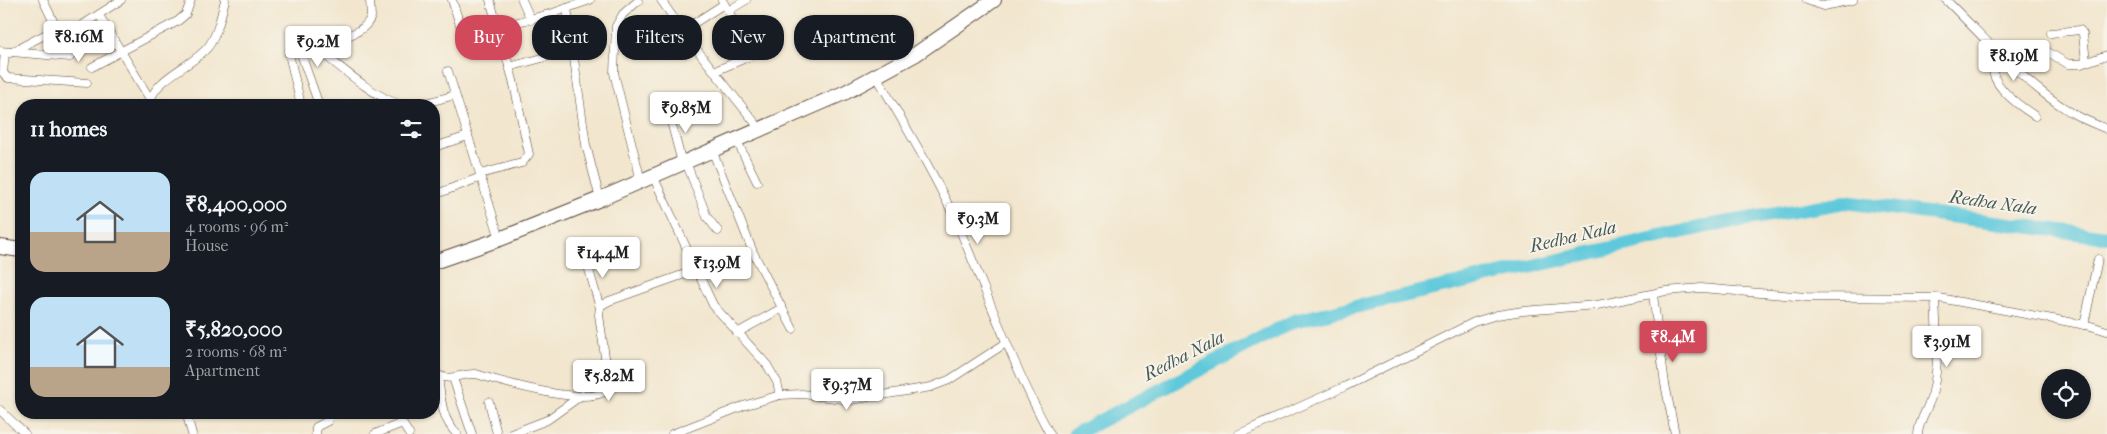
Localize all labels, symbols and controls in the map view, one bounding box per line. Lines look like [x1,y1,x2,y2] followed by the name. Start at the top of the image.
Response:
[455,15,522,60] chip: Buy
[532,15,607,60] chip: Rent
[617,15,702,60] chip: Filters
[712,15,784,60] chip: New
[794,15,914,60] chip: Apartment
[38,20,120,63] pin: ₹8.16M
[283,26,353,68] pin: ₹9.2M
[54,27,104,46] text: ₹8.16M
[296,32,340,51] text: ₹9.2M
[1973,39,2055,82] pin: ₹8.19M
[1989,46,2039,65] text: ₹8.19M
[645,92,727,134] pin: ₹9.85M
[661,98,711,117] text: ₹9.85M
[397,115,425,143] icon: filters
[30,117,107,141] text: 11 homes
[1947,186,2038,220] water label: Redha Nala
[70,192,130,252] icon: home
[185,192,287,216] text: ₹8,400,000
[943,202,1013,245] pin: ₹9.3M
[957,209,999,228] text: ₹9.3M
[185,217,288,236] text: 4 rooms · 96 m²
[1527,217,1618,257] water label: Redha Nala
[185,236,228,255] text: House
[562,236,644,279] pin: ₹14.4M
[577,243,629,262] text: ₹14.4M
[676,246,758,289] pin: ₹13.9M
[693,253,741,272] text: ₹13.9M
[70,317,130,377] icon: home
[185,317,282,341] text: ₹5,820,000
[1638,320,1708,363] pin: ₹8.4M
[1906,326,1988,368] pin: ₹3.91M
[1139,327,1228,386] water label: Redha Nala
[1651,327,1695,346] text: ₹8.4M
[1923,332,1971,351] text: ₹3.91M
[185,342,287,361] text: 2 rooms · 68 m²
[568,360,650,402] pin: ₹5.82M
[185,361,260,380] text: Apartment
[584,366,634,385] text: ₹5.82M
[806,368,888,411] pin: ₹9.37M
[2041,369,2091,419] map controls
[2041,369,2091,419] button: locate
[822,375,872,394] text: ₹9.37M

